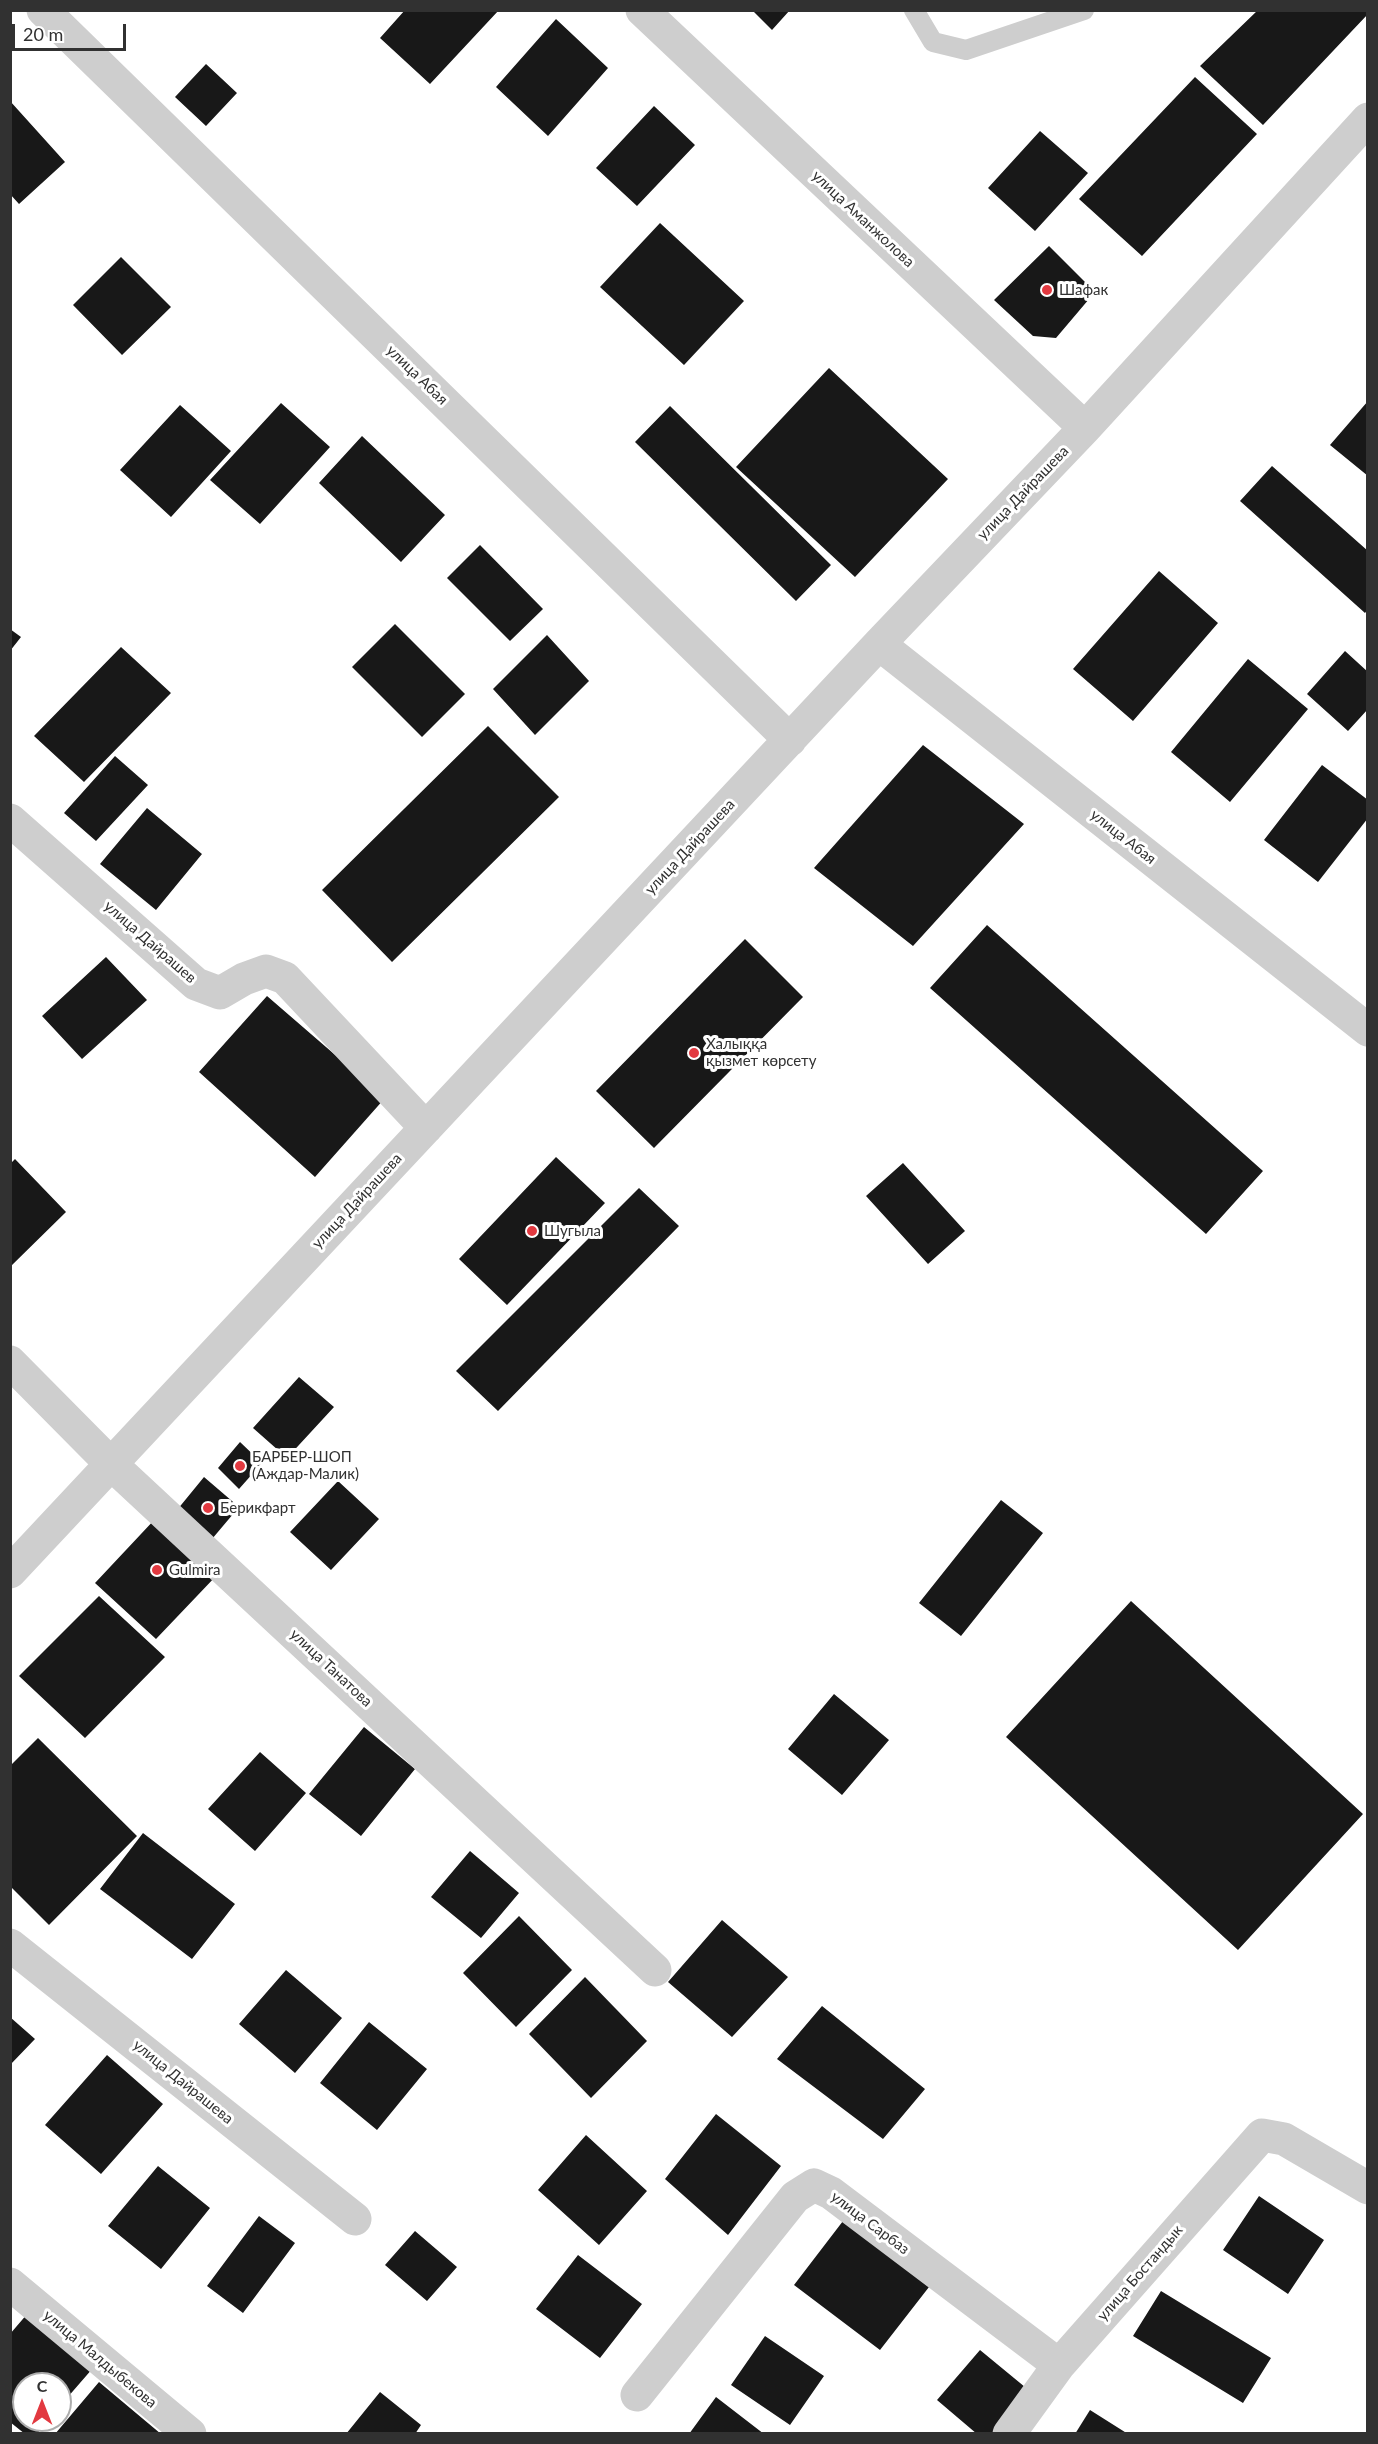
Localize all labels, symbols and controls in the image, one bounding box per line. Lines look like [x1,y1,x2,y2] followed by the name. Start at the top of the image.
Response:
[15,12,129,50] scale bar
[23,23,63,45] text: 20 m
[808,167,918,271] street label: улица Аманжолова
[1059,281,1108,299] place label: Шафак
[1040,283,1054,297] marker: Шафак
[383,341,451,409] street label: улица Абая
[974,442,1072,544] street label: улица Дайрашева
[641,796,739,898] street label: улица Дайрашева
[1087,806,1159,868] street label: улица Абая
[100,897,200,987] street label: улица Дайрашев
[706,1035,816,1070] place label: Халыққа қызмет көрсету
[687,1046,701,1060] marker: Халыққа қызмет көрсету
[308,1150,406,1252] street label: улица Дайрашева
[544,1222,601,1240] place label: Шугыла
[525,1224,539,1238] marker: Шугыла
[252,1448,359,1483] place label: БАРБЕР-ШОП (Аждар-Малик)
[233,1459,247,1473] marker: БАРБЕР-ШОП (Аждар-Малик)
[220,1499,295,1517] place label: Берикфарт
[201,1501,215,1515] marker: Берикфарт
[169,1561,220,1579] place label: Gulmira
[150,1563,164,1577] marker: Gulmira
[286,1625,376,1711] street label: улица Танатова
[129,2036,237,2128] street label: улица Дайрашева
[827,2188,913,2258] street label: улица Сарбаз
[1094,2221,1186,2325] street label: улица Бостандык
[40,2306,160,2412] street label: улица Малдыбекова
[12,2372,72,2432] north arrow
[37,2376,47,2395] text: С

